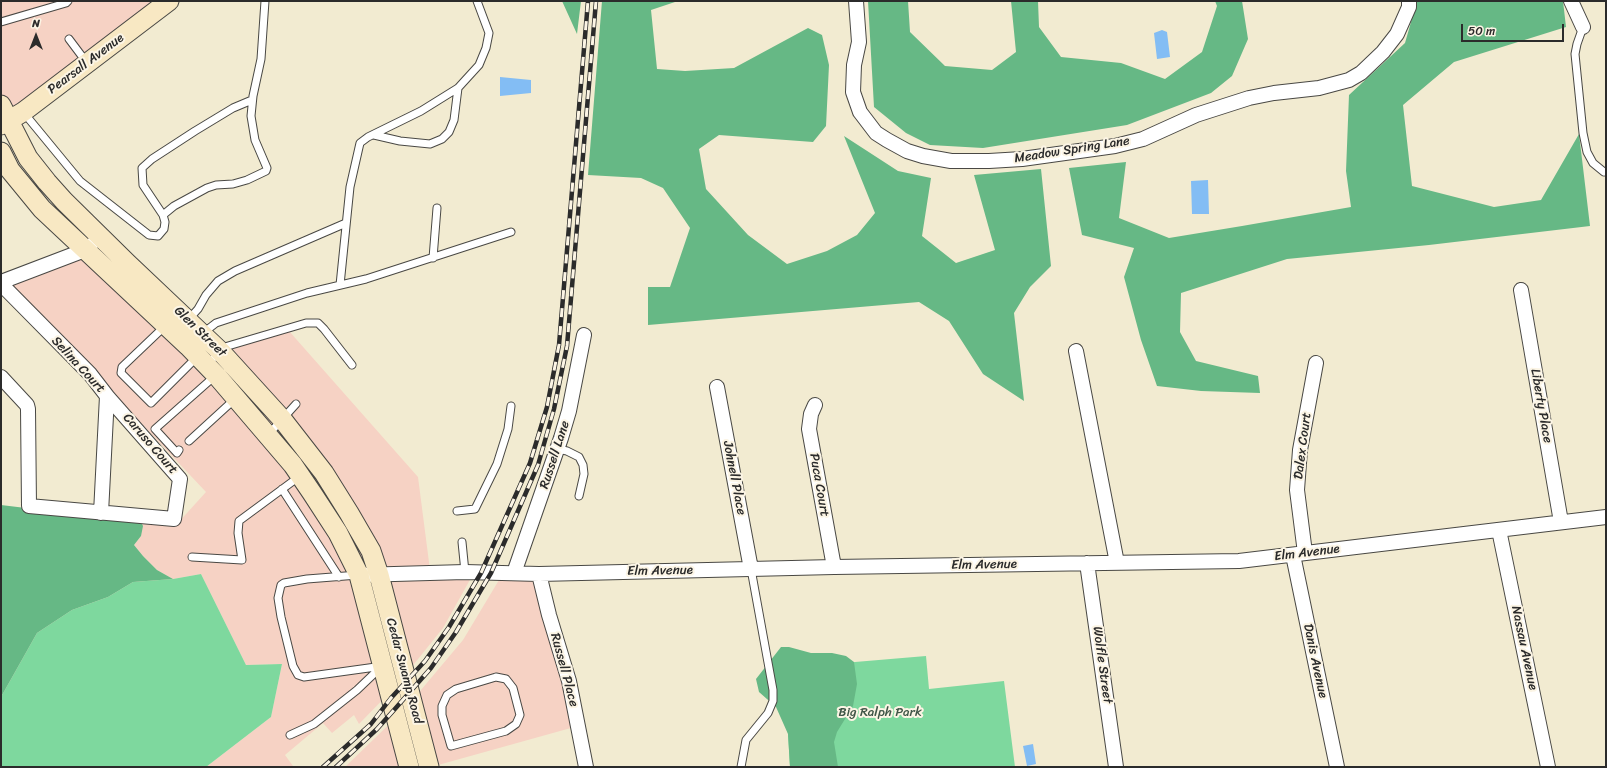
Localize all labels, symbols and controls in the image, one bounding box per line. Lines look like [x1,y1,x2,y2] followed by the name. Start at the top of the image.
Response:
[32,14,40,33] text: N
[16,16,56,56] north arrow
[1463,16,1566,42] scale bar
[1468,20,1495,42] text: 50 m
[45,30,127,98] street label: Pearsall Avenue
[1013,133,1131,167] street label: Meadow Spring Lane
[171,303,229,361] street label: Glen Street
[48,333,108,397] street label: Selina Court
[1527,368,1555,444] street label: Liberty Place
[119,410,181,478] street label: Caruso Court
[1291,412,1315,480] street label: Dalex Court
[537,419,573,491] street label: Russell Lane
[719,440,749,516] street label: Johnell Place
[806,452,832,518] street label: Puca Court
[1273,541,1341,565] street label: Elm Avenue
[951,557,1017,573] street label: Elm Avenue
[627,563,693,579] street label: Elm Avenue
[1507,604,1541,692] street label: Nassau Avenue
[382,617,426,725] street label: Cedar Swamp Road
[1299,622,1331,700] street label: Danis Avenue
[1089,626,1115,704] street label: Wolfle Street
[547,631,581,709] street label: Russell Place
[838,705,922,721] park label: Big Ralph Park

